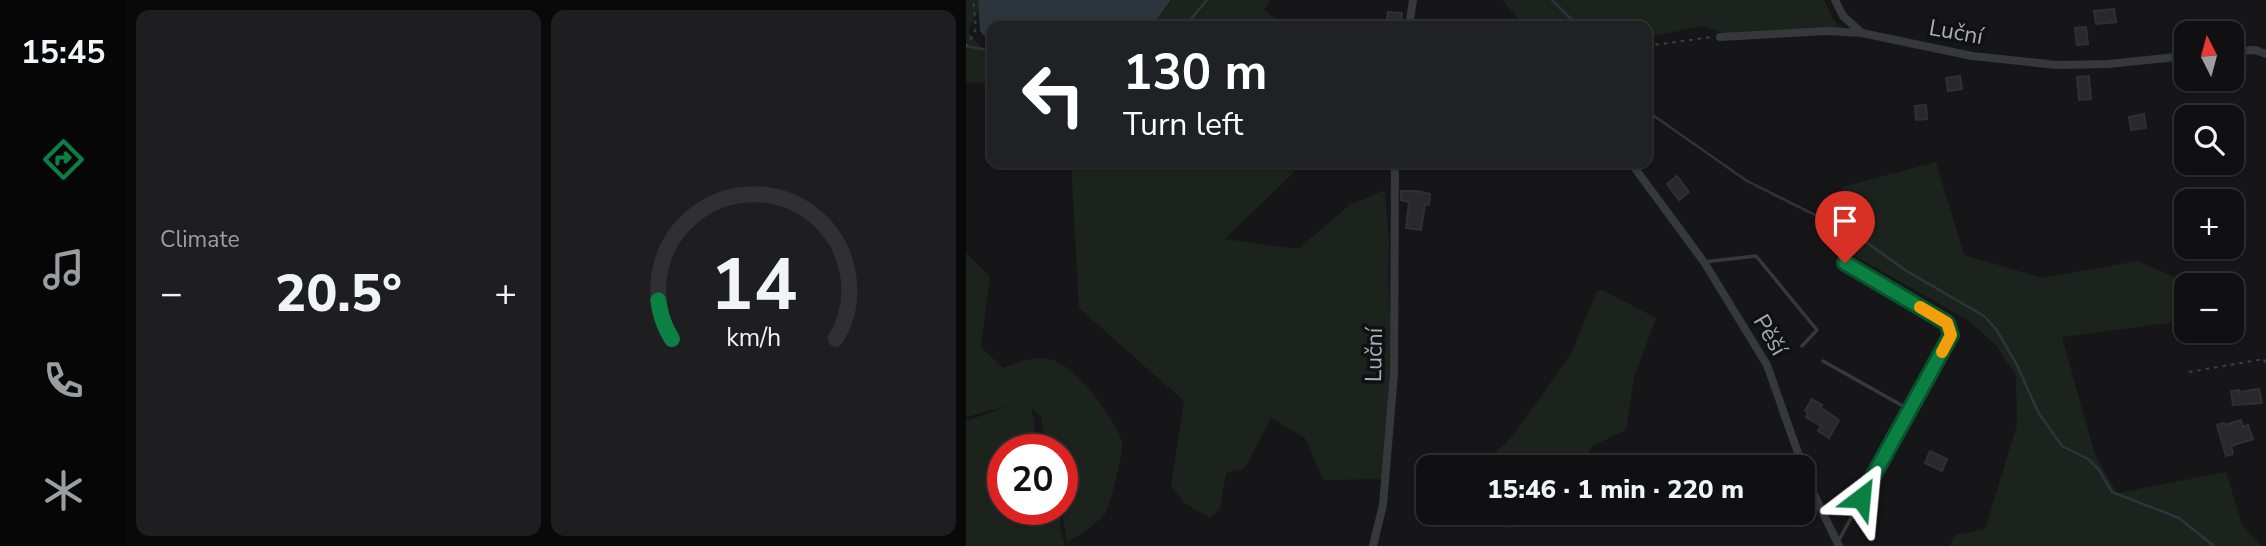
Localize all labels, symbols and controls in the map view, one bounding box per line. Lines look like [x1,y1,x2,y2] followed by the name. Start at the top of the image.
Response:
[1927,12,1987,52] street label: Luční
[2174,21,2244,91] north arrow
[2174,21,2244,343] map controls
[21,31,105,74] text: 15:45
[1123,39,1267,106] text: 130 m
[1008,49,1099,140] icon: left
[1123,103,1243,146] text: Turn left
[2174,105,2244,175] button: search
[39,135,88,184] icon: directions
[2174,189,2244,259] button: +
[1815,191,1875,263] pin
[1826,202,1864,240] icon: arrive
[160,224,240,255] text: Climate
[710,235,797,335] text: 14
[39,245,88,294] icon: music
[275,258,402,329] text: 20.5°
[160,268,183,319] text: −
[494,268,517,319] text: +
[2174,273,2244,343] button: −
[1746,309,1795,363] street label: Pěší
[726,321,781,355] text: km/h
[1358,326,1390,382] street label: Luční
[39,356,88,405] icon: phone
[987,434,1078,525] speed limit sign: 20
[1824,461,1898,535] position arrow
[39,466,88,515] icon: climate
[1487,472,1744,507] text: 15:46 · 1 min · 220 m

